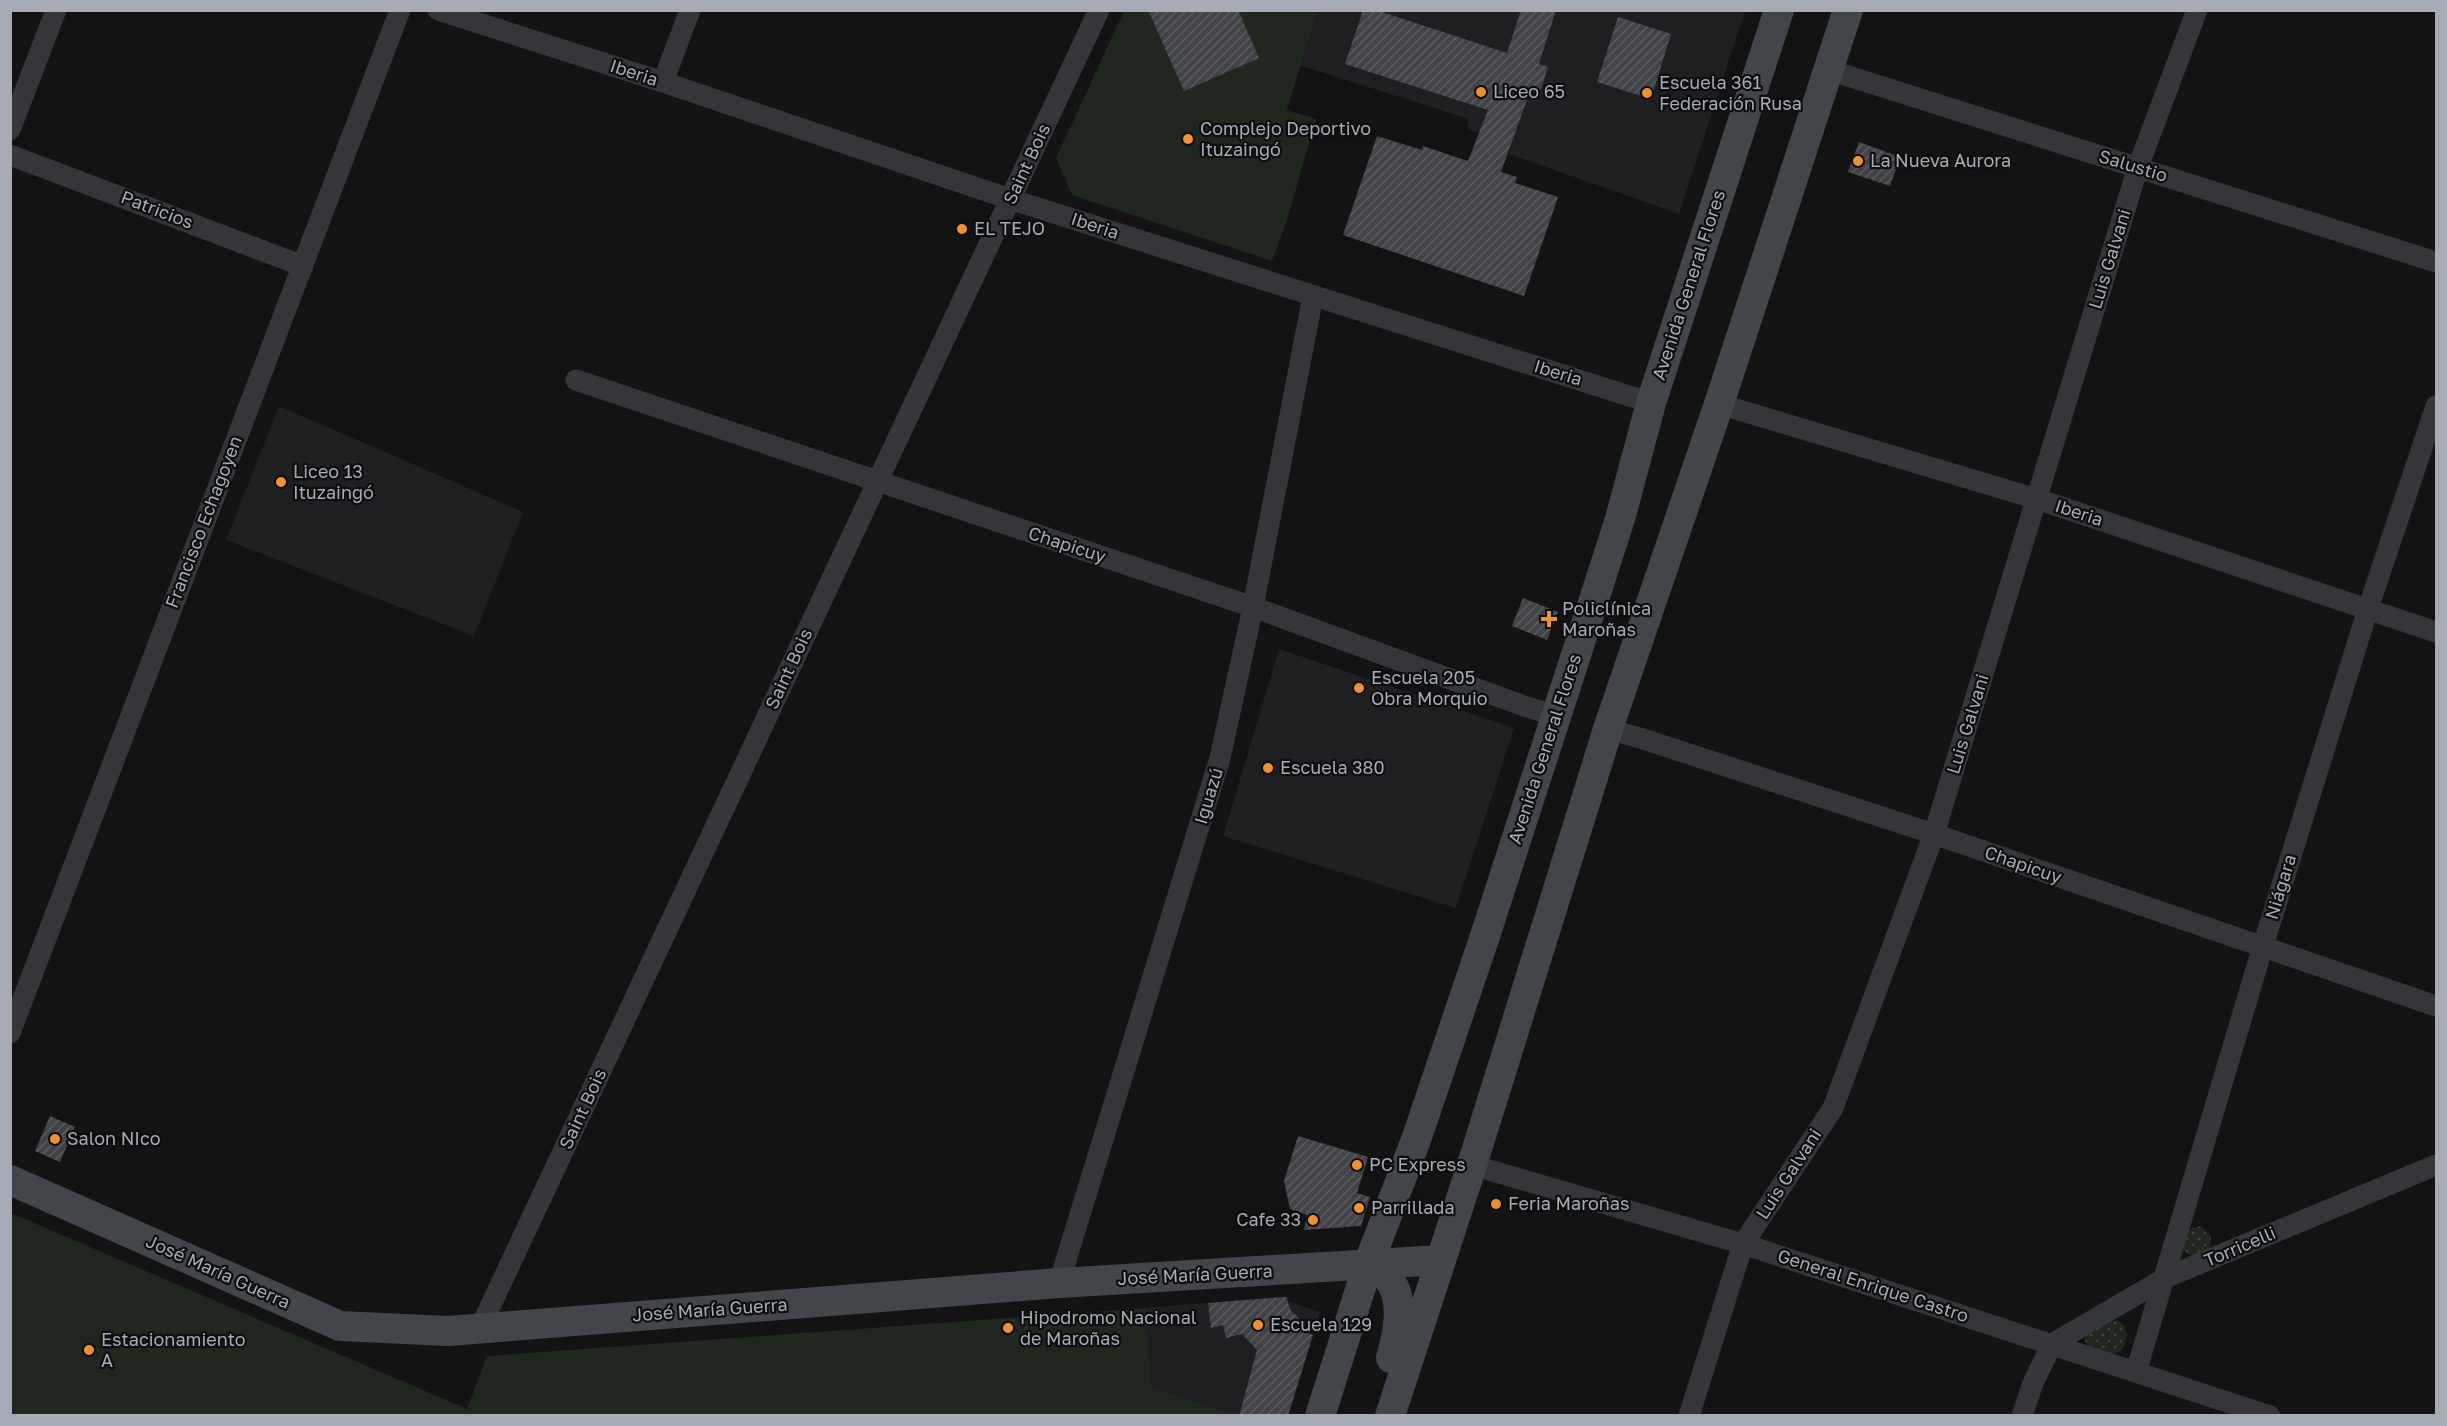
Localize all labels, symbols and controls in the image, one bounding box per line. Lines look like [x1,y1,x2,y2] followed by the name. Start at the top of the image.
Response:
[608,54,661,90] street label: Iberia
[1659,71,1802,114] place label: Escuela 361 Federación Rusa
[1493,80,1565,102] place label: Liceo 65
[1474,85,1488,99] marker: Liceo 65
[1640,86,1654,100] marker: Escuela 361 Federación Rusa
[1200,117,1371,160] place label: Complejo Deportivo Ituzaingó
[998,120,1054,207] street label: Saint Bois
[1181,132,1195,146] marker: Complejo Deportivo Ituzaingó
[2096,144,2170,186] street label: Salustio
[1870,149,2011,171] place label: La Nueva Aurora
[1851,154,1865,168] marker: La Nueva Aurora
[118,185,197,233] street label: Patricios
[1647,187,1729,383] street label: Avenida General Flores
[2083,206,2135,311] street label: Luis Galvani
[1069,207,1122,243] street label: Iberia
[974,217,1045,239] place label: EL TEJO
[955,222,969,236] marker: EL TEJO
[1532,354,1585,390] street label: Iberia
[160,432,246,611] street label: Francisco Echagoyen
[293,460,374,503] place label: Liceo 13 Ituzaingó
[274,475,288,489] marker: Liceo 13 Ituzaingó
[2053,494,2106,530] street label: Iberia
[1026,521,1109,567] street label: Chapicuy
[1562,597,1651,640] place label: Policlínica Maroñas
[1540,610,1558,628] marker: Policlínica Maroñas
[760,625,816,712] street label: Saint Bois
[1503,651,1585,847] street label: Avenida General Flores
[1371,666,1488,709] place label: Escuela 205 Obra Morquio
[1941,671,1993,776] street label: Luis Galvani
[1352,681,1366,695] marker: Escuela 205 Obra Morquio
[1280,756,1385,778] place label: Escuela 380
[1261,761,1275,775] marker: Escuela 380
[1189,765,1227,827] street label: Iguazú
[1982,841,2065,888] street label: Chapicuy
[2260,851,2300,922] street label: Niágara
[554,1065,610,1152] street label: Saint Bois
[1751,1124,1826,1223] street label: Luis Galvani
[67,1127,161,1149] place label: Salon NIco
[48,1132,62,1146] marker: Salon NIco
[1369,1153,1466,1175] place label: PC Express
[1350,1158,1364,1172] marker: PC Express
[1508,1192,1630,1214] place label: Feria Maroñas
[1371,1196,1455,1218] place label: Parrillada
[1489,1197,1503,1211] marker: Feria Maroñas
[1352,1201,1366,1215] marker: Parrillada
[1236,1208,1301,1230] place label: Cafe 33
[1306,1213,1320,1227] marker: Cafe 33
[2200,1221,2279,1271] street label: Torricelli
[143,1229,294,1313] street label: José María Guerra
[1775,1244,1972,1326] street label: General Enrique Castro
[1117,1259,1273,1289] street label: José María Guerra
[632,1293,788,1325] street label: José María Guerra
[1020,1306,1197,1349] place label: Hipodromo Nacional de Maroñas
[1270,1313,1372,1335] place label: Escuela 129
[1251,1318,1265,1332] marker: Escuela 129
[1001,1321,1015,1335] marker: Hipodromo Nacional de Maroñas
[101,1328,246,1371] place label: Estacionamiento A
[82,1343,96,1357] marker: Estacionamiento A

